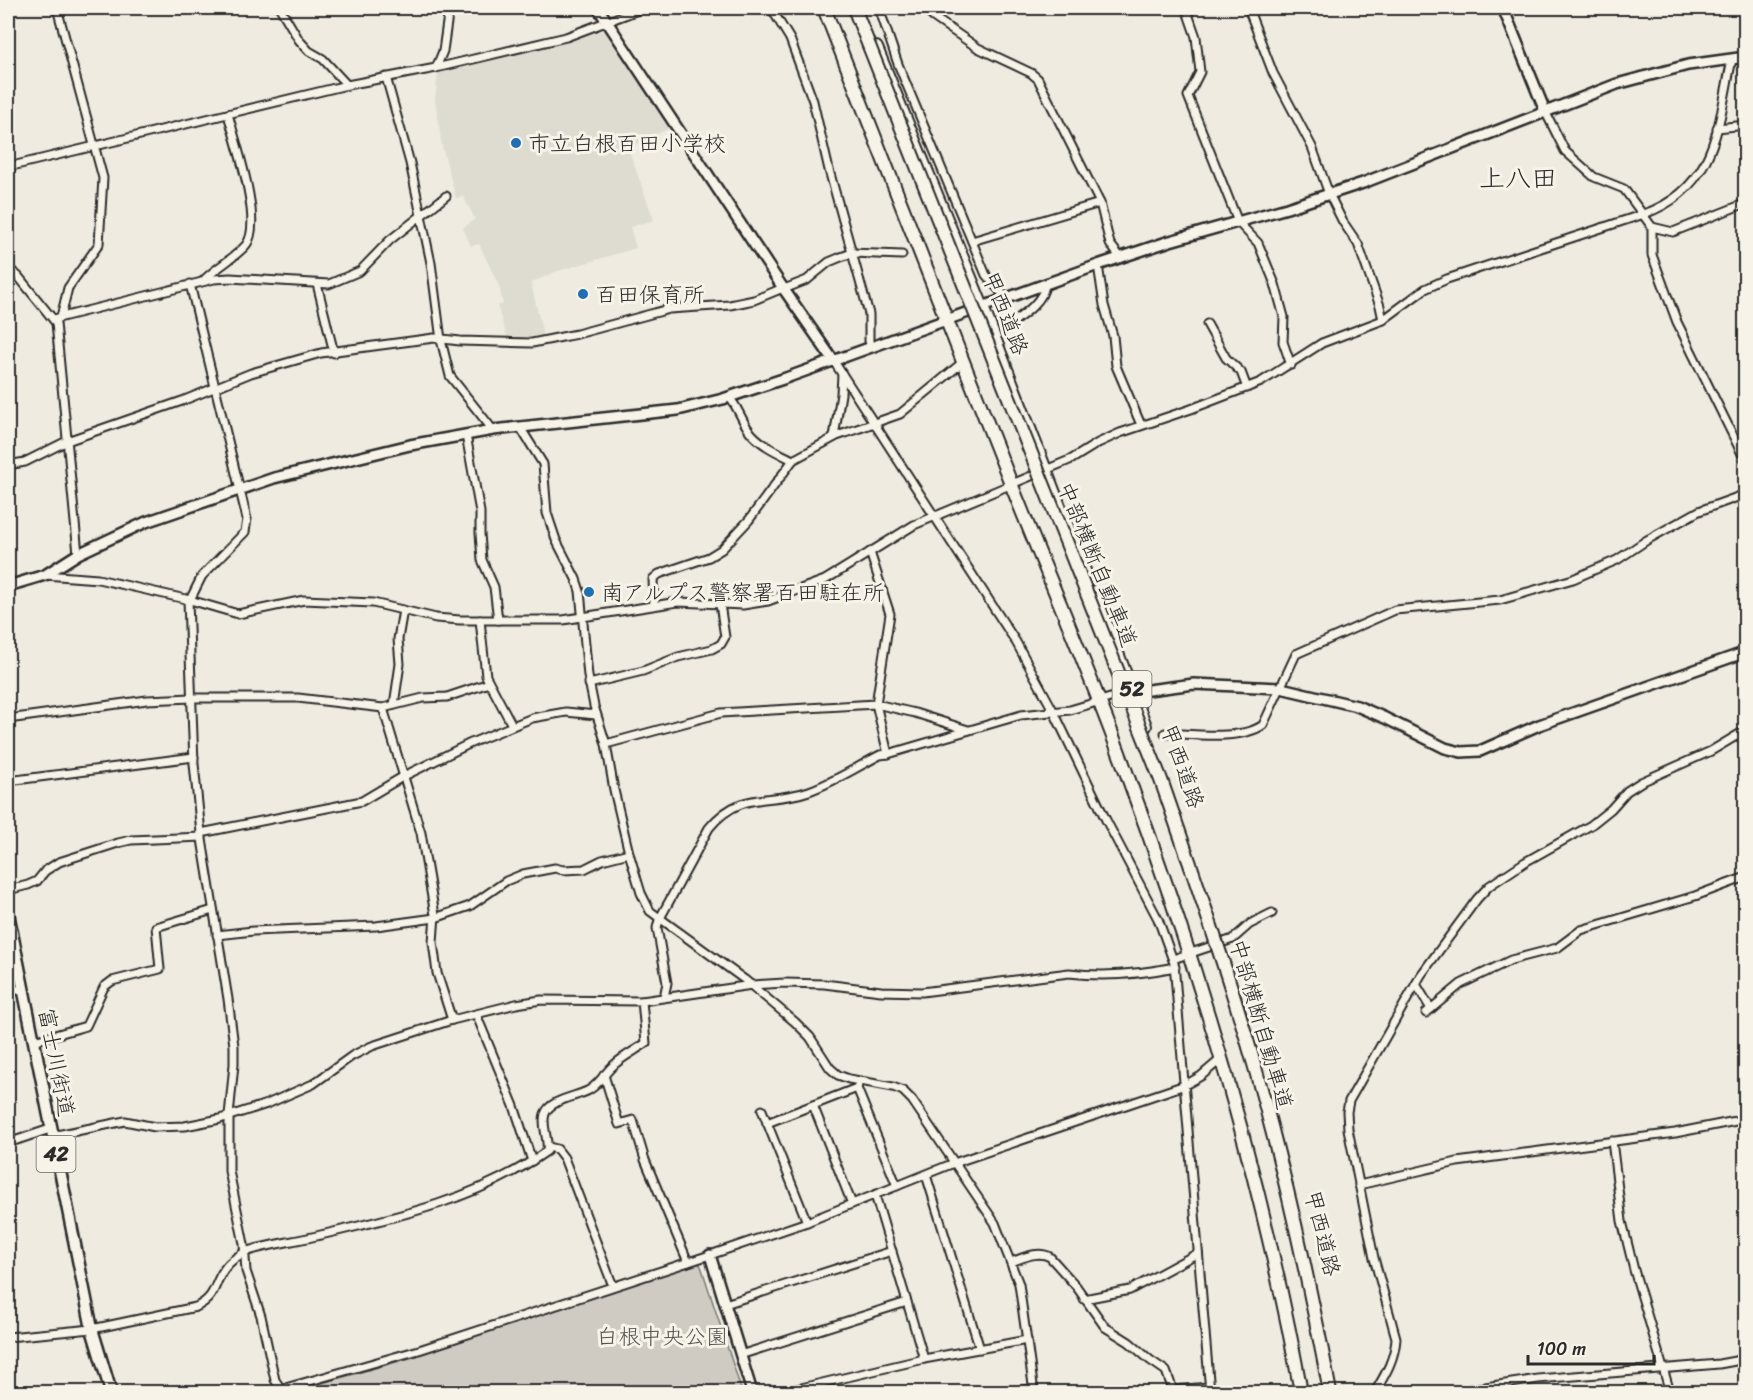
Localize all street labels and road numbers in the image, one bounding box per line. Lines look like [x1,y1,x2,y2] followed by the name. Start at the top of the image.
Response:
[971,265,1040,361] street label: 甲西道路
[1046,475,1149,653] street label: 中部横断自動車道
[1112,671,1152,707] road number: 52
[1149,718,1216,814] street label: 甲西道路
[1219,934,1305,1114] street label: 中部横断自動車道
[27,1004,86,1120] street label: 富士川街道
[36,1136,76,1172] road number: 42
[1293,1186,1352,1281] street label: 甲西道路

